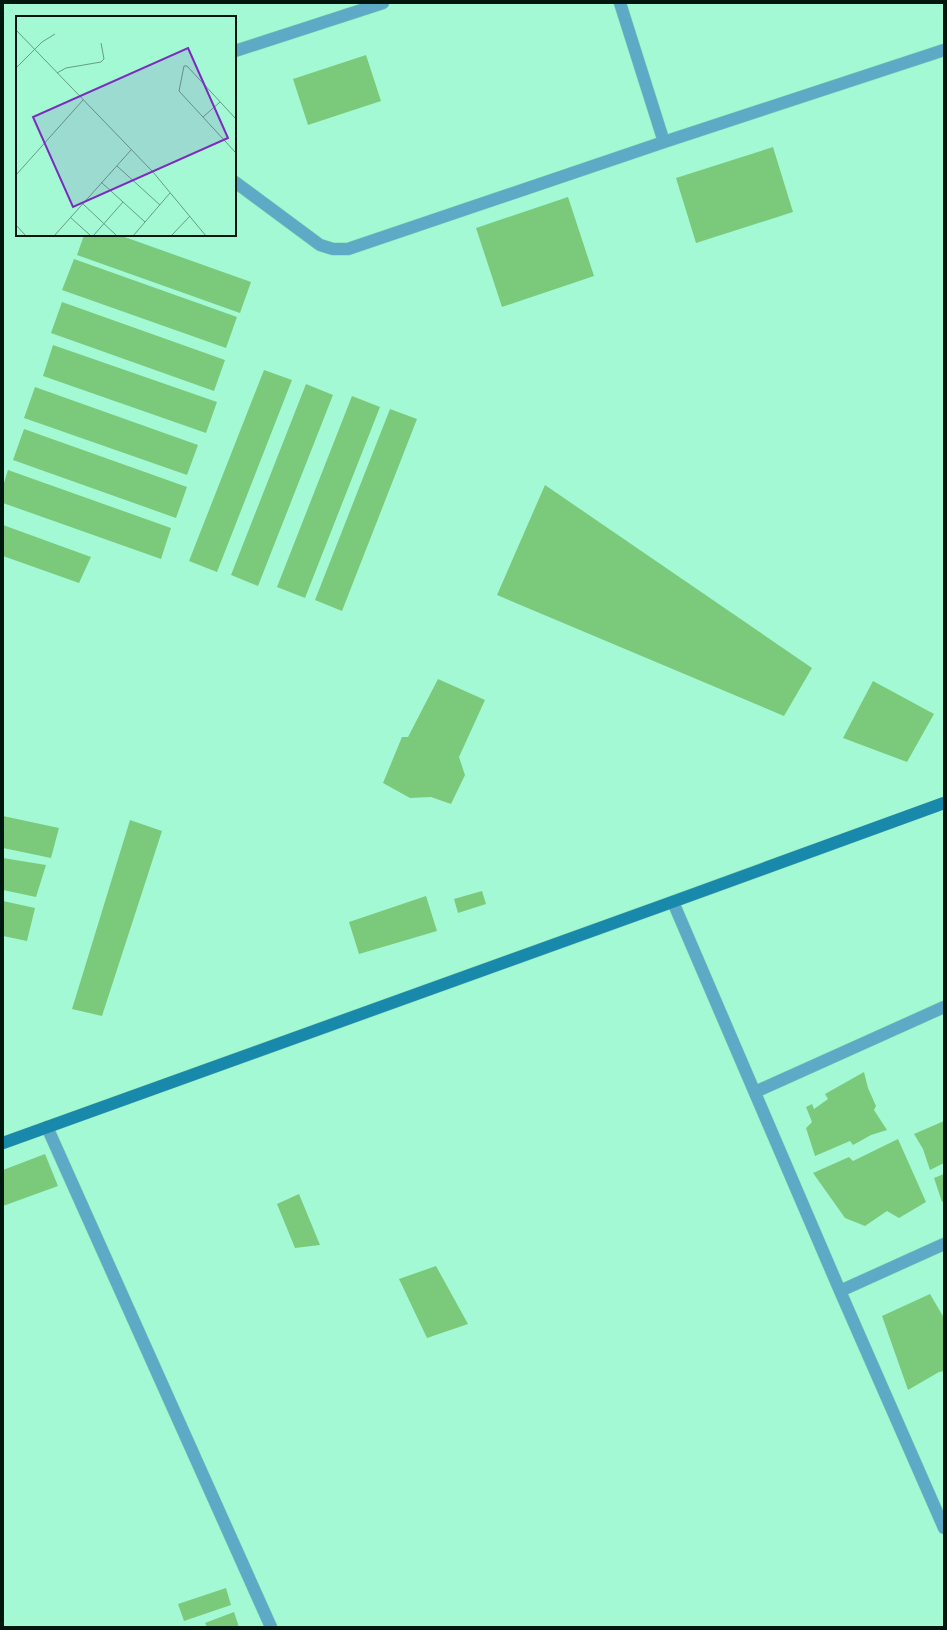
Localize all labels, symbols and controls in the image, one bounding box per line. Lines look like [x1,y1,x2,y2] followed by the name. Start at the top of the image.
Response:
[16,16,236,236] inset map

